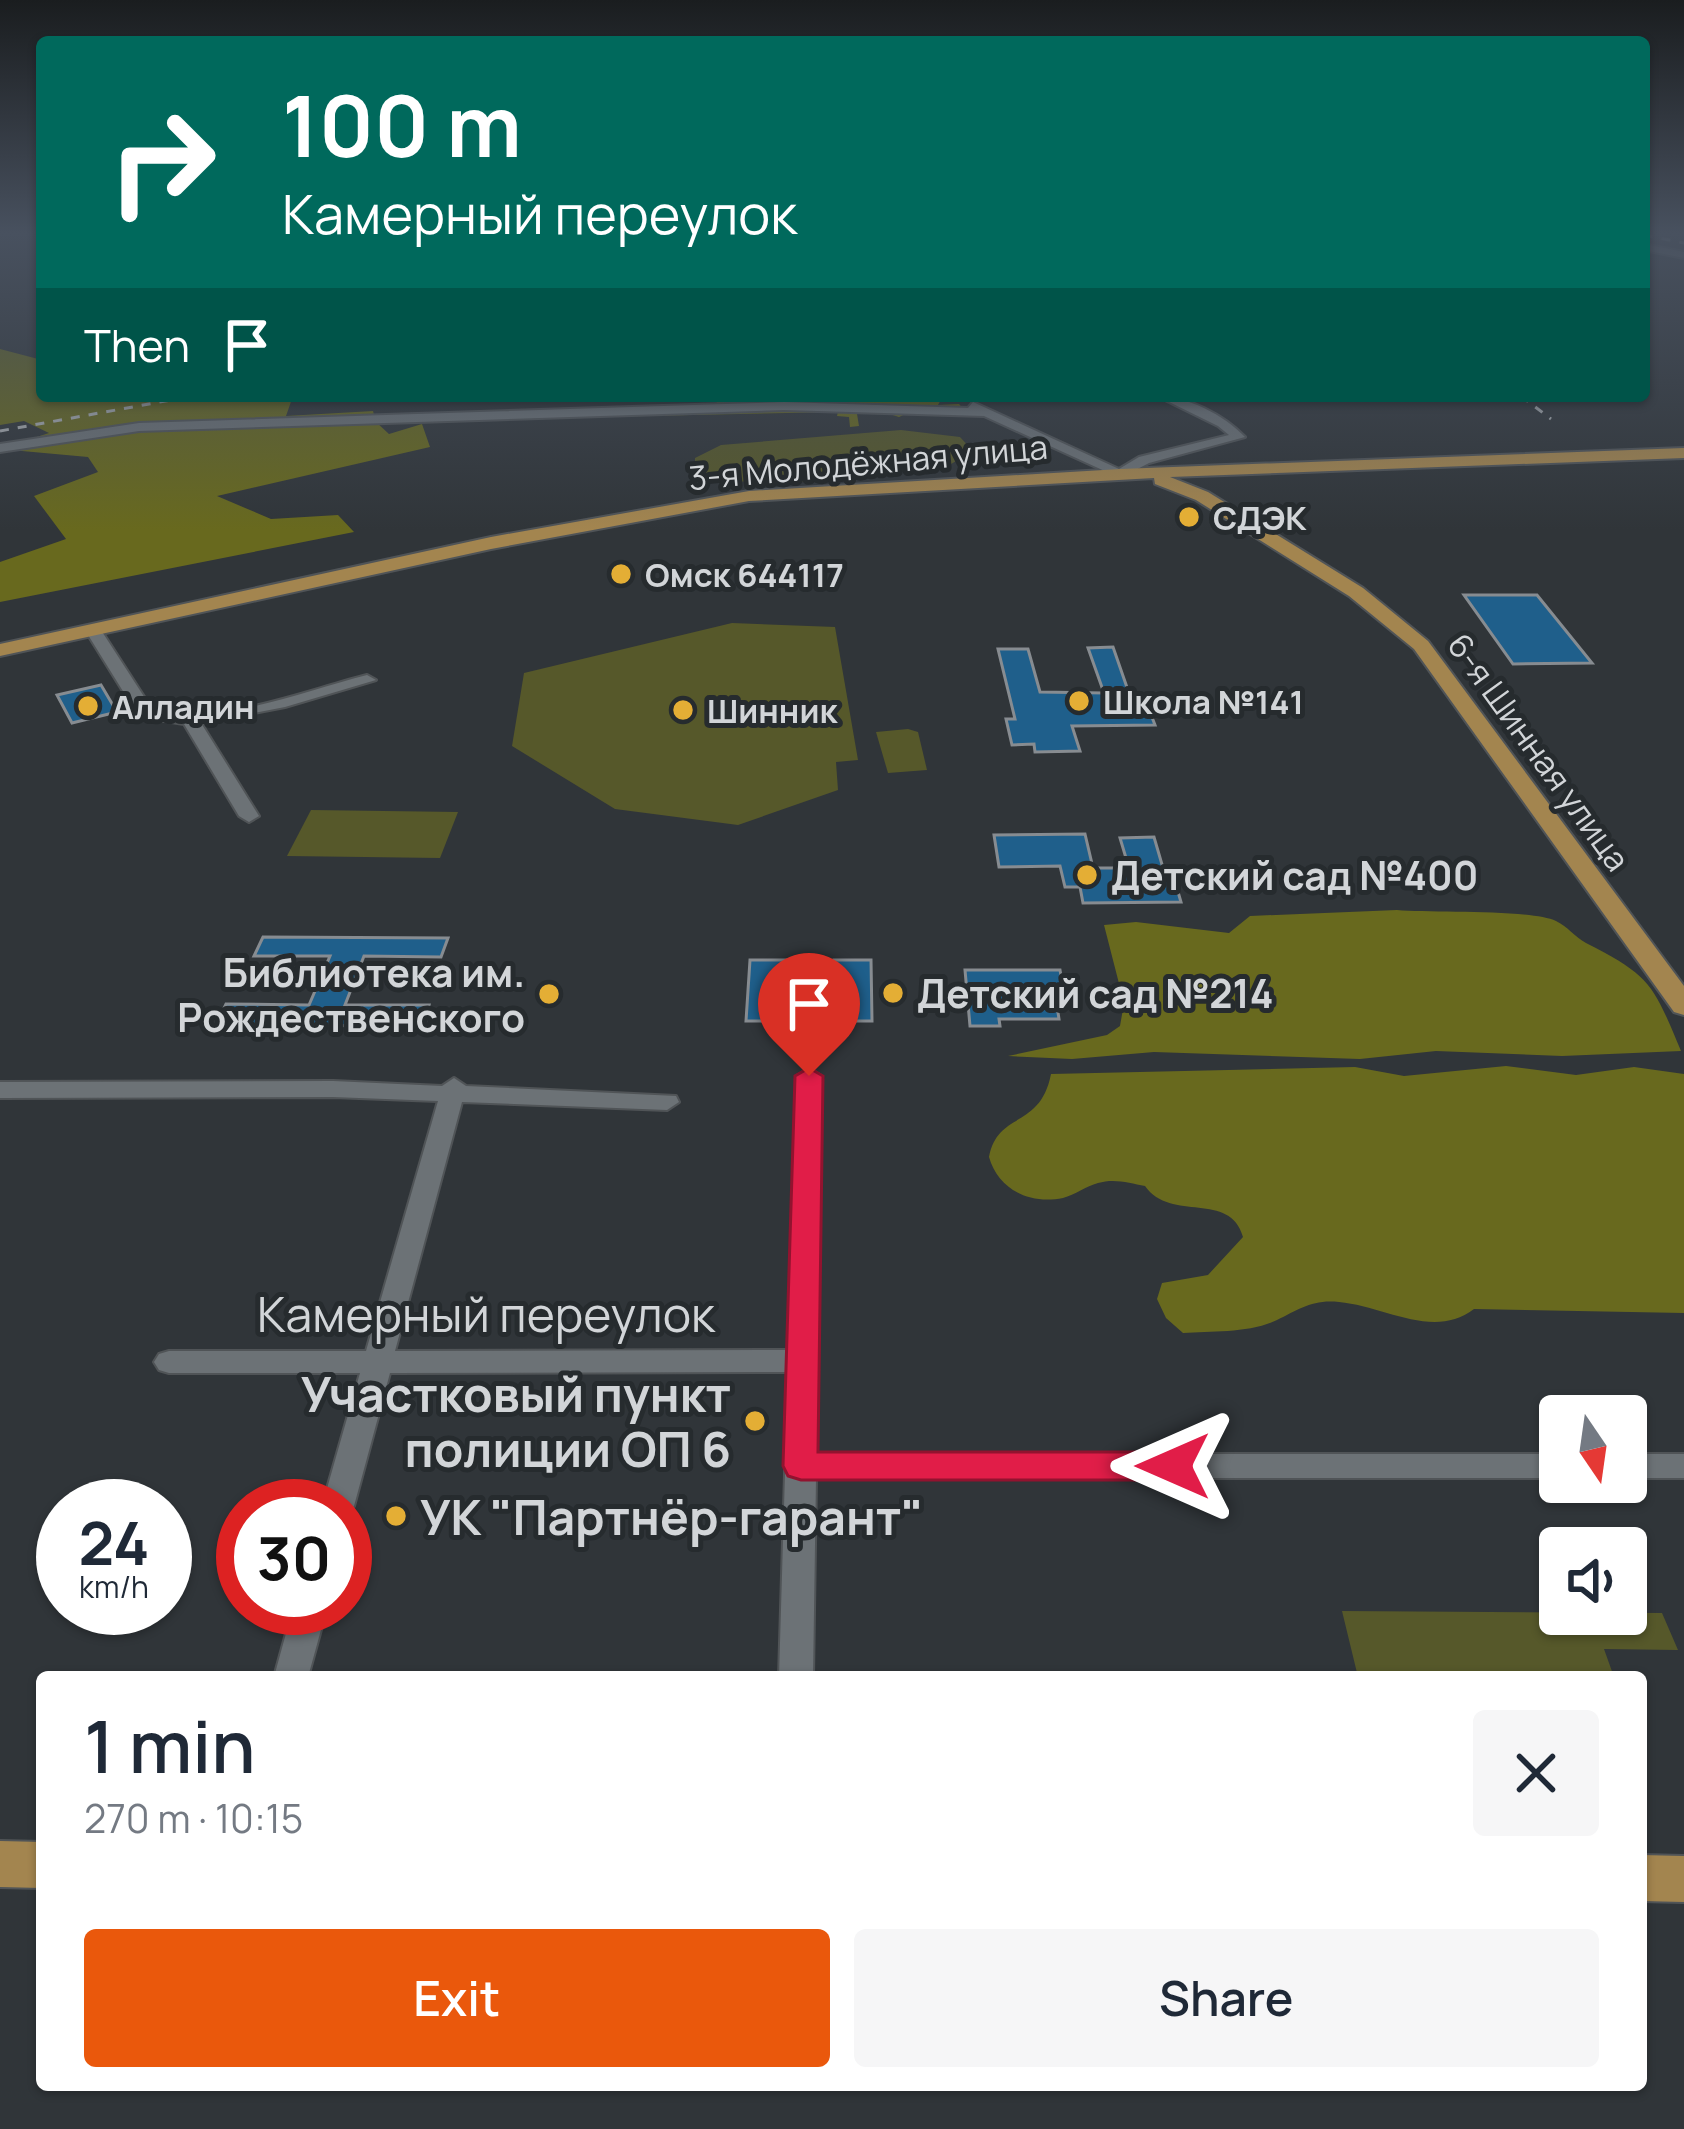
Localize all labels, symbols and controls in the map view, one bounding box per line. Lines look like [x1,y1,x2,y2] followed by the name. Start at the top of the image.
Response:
[282,67,522,182] text: 100 m
[84,84,240,240] icon: right
[282,176,797,250] text: Камерный переулок
[214,312,280,378] icon: arrive
[84,314,190,376] text: Then
[687,424,1049,500] street label: 3-я Молодёжная улица
[1213,495,1307,540] place label: СДЭК
[1176,504,1202,530] marker: СДЭК
[645,552,844,597] place label: Омск 644117
[608,561,634,587] marker: Омск 644117
[1438,624,1640,880] street label: 6-я Шинная улица
[1103,679,1304,724] place label: Школа №141
[112,684,255,729] place label: Алладин
[707,688,838,733] place label: Шинник
[1066,688,1092,714] marker: Школа №141
[75,693,101,719] marker: Алладин
[670,697,696,723] marker: Шинник
[1111,848,1478,902] place label: Детский сад №400
[1074,862,1100,888] marker: Детский сад №400
[177,945,525,1044] place label: Библиотека им. Рождественского
[758,953,860,1076] pin
[917,966,1273,1020] place label: Детский сад №214
[776,971,842,1037] icon: arrive
[880,980,906,1006] marker: Детский сад №214
[536,981,562,1007] marker: Библиотека им. Рождественского
[257,1281,716,1346] street label: Камерный переулок
[301,1361,731,1481] place label: Участковый пункт полиции ОП 6
[1539,1395,1647,1503] north arrow
[1539,1395,1647,1635] map controls
[1110,1403,1236,1529] position arrow
[742,1408,768,1434] marker: Участковый пункт полиции ОП 6
[216,1479,372,1635] speed limit sign: 30
[420,1484,924,1549] place label: УК "Партнёр-гарант"
[78,1501,150,1583] text: 24
[383,1503,409,1529] marker: УК "Партнёр-гарант"
[1539,1527,1647,1635] button: sound
[79,1566,149,1607] text: km/h
[84,1696,256,1795] text: 1 min
[1473,1710,1599,1836] button: close
[84,1791,303,1845] text: 270 m · 10:15
[84,1929,830,2067] button: Exit
[854,1929,1599,2067] button: Share

